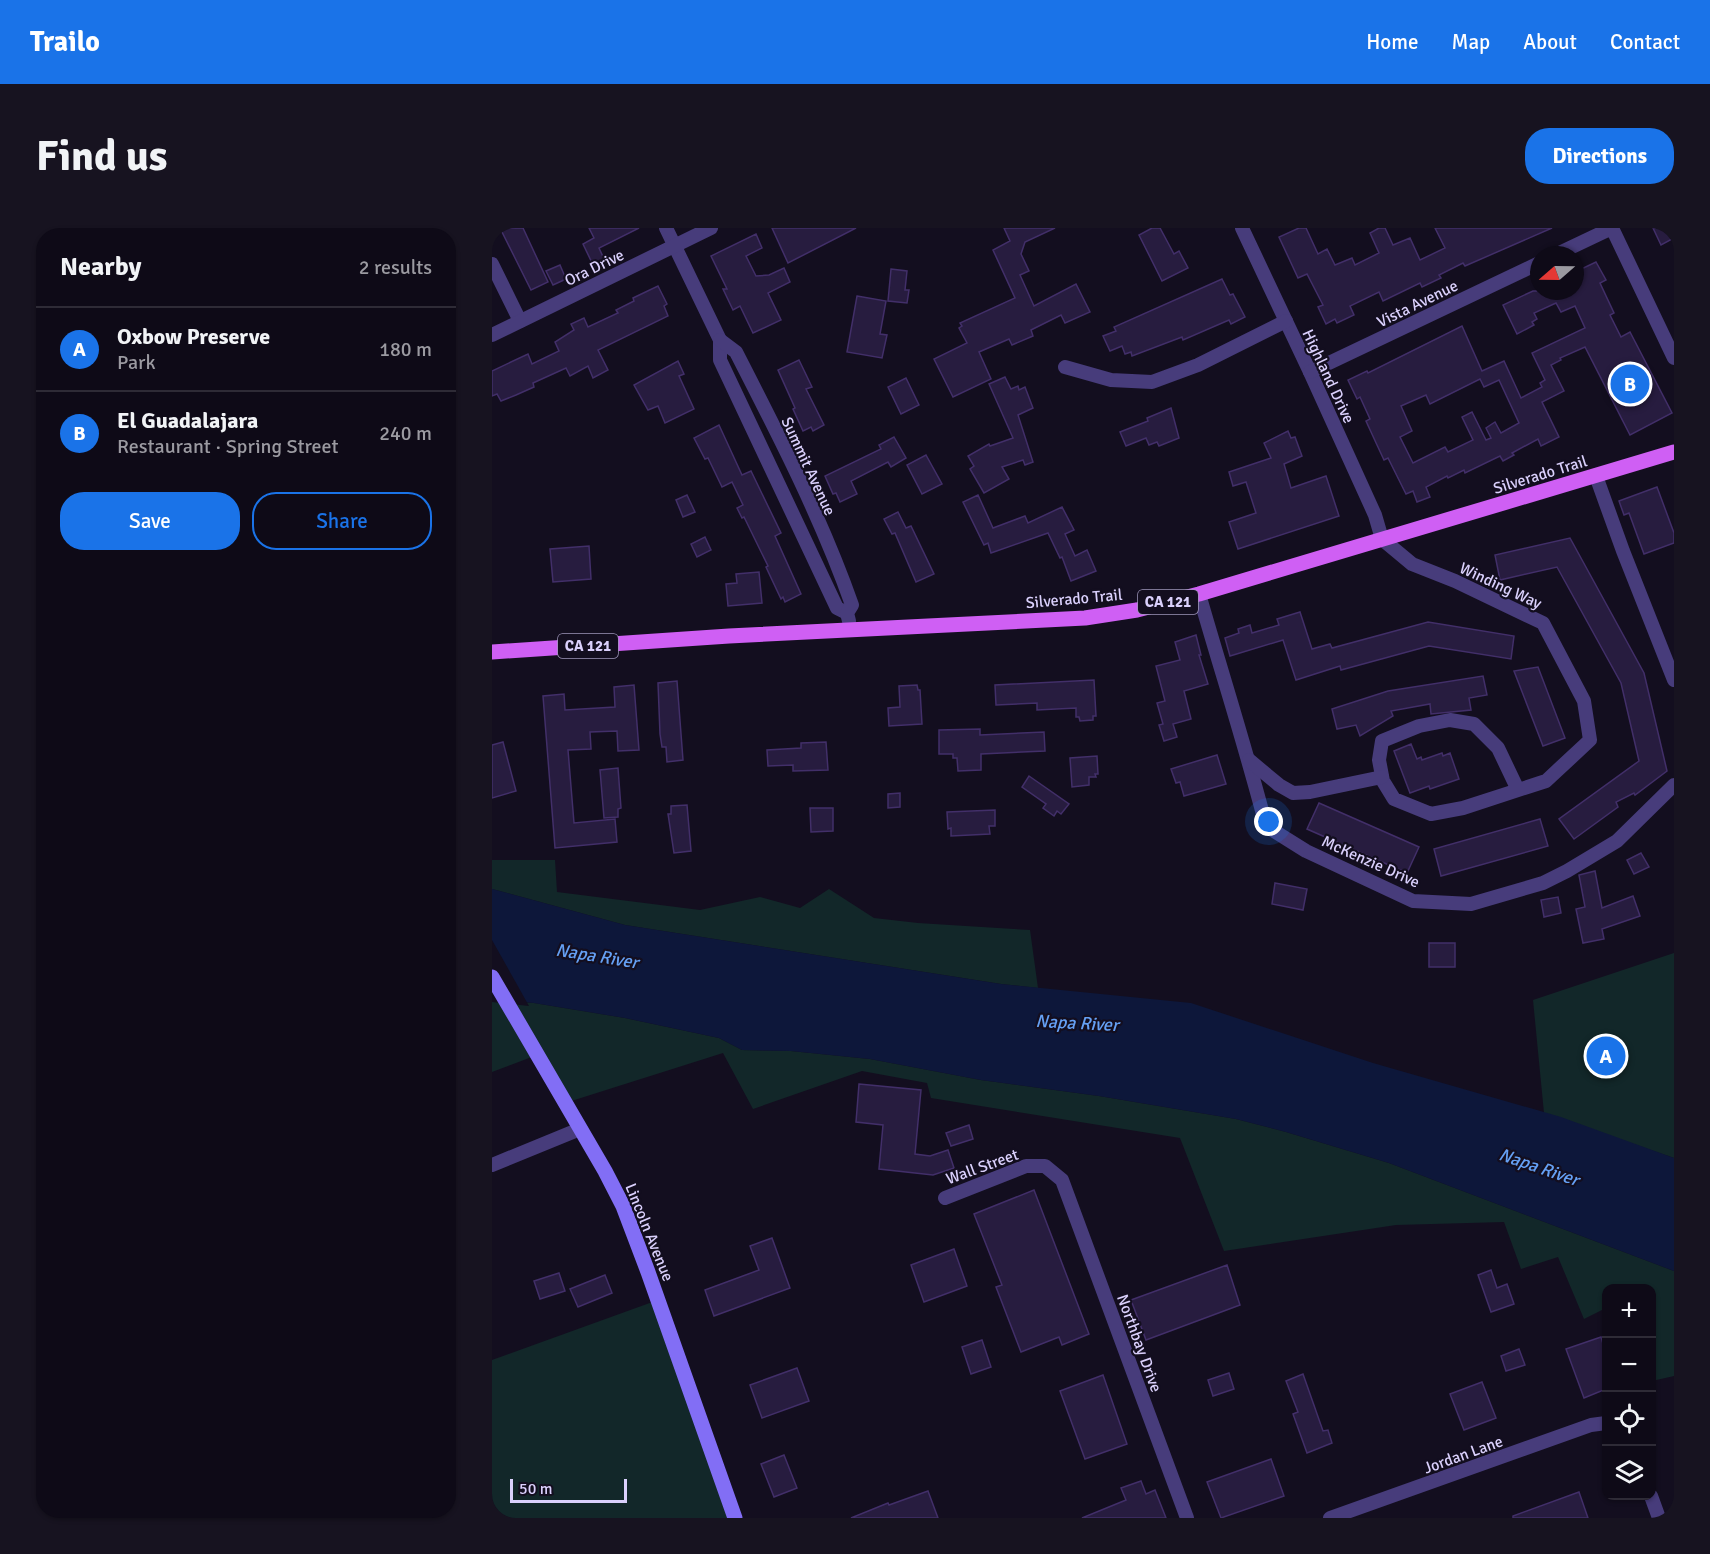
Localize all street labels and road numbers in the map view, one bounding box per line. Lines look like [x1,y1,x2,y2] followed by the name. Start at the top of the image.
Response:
[561,245,627,291] street label: Ora Drive
[1374,276,1461,332] street label: Vista Avenue
[1298,326,1359,427] street label: Highland Drive
[777,414,840,519] street label: Summit Avenue
[1491,451,1590,499] street label: Silverado Trail
[1456,558,1545,614] street label: Winding Way
[1025,585,1124,613] street label: Silverado Trail
[1138,590,1198,614] road number: CA 121
[558,634,618,658] road number: CA 121
[1318,831,1423,892] street label: McKenzie Drive
[943,1144,1022,1189] street label: Wall Street
[620,1180,678,1284] street label: Lincoln Avenue
[1112,1292,1166,1395] street label: Northbay Drive
[1421,1431,1506,1479] street label: Jordan Lane

